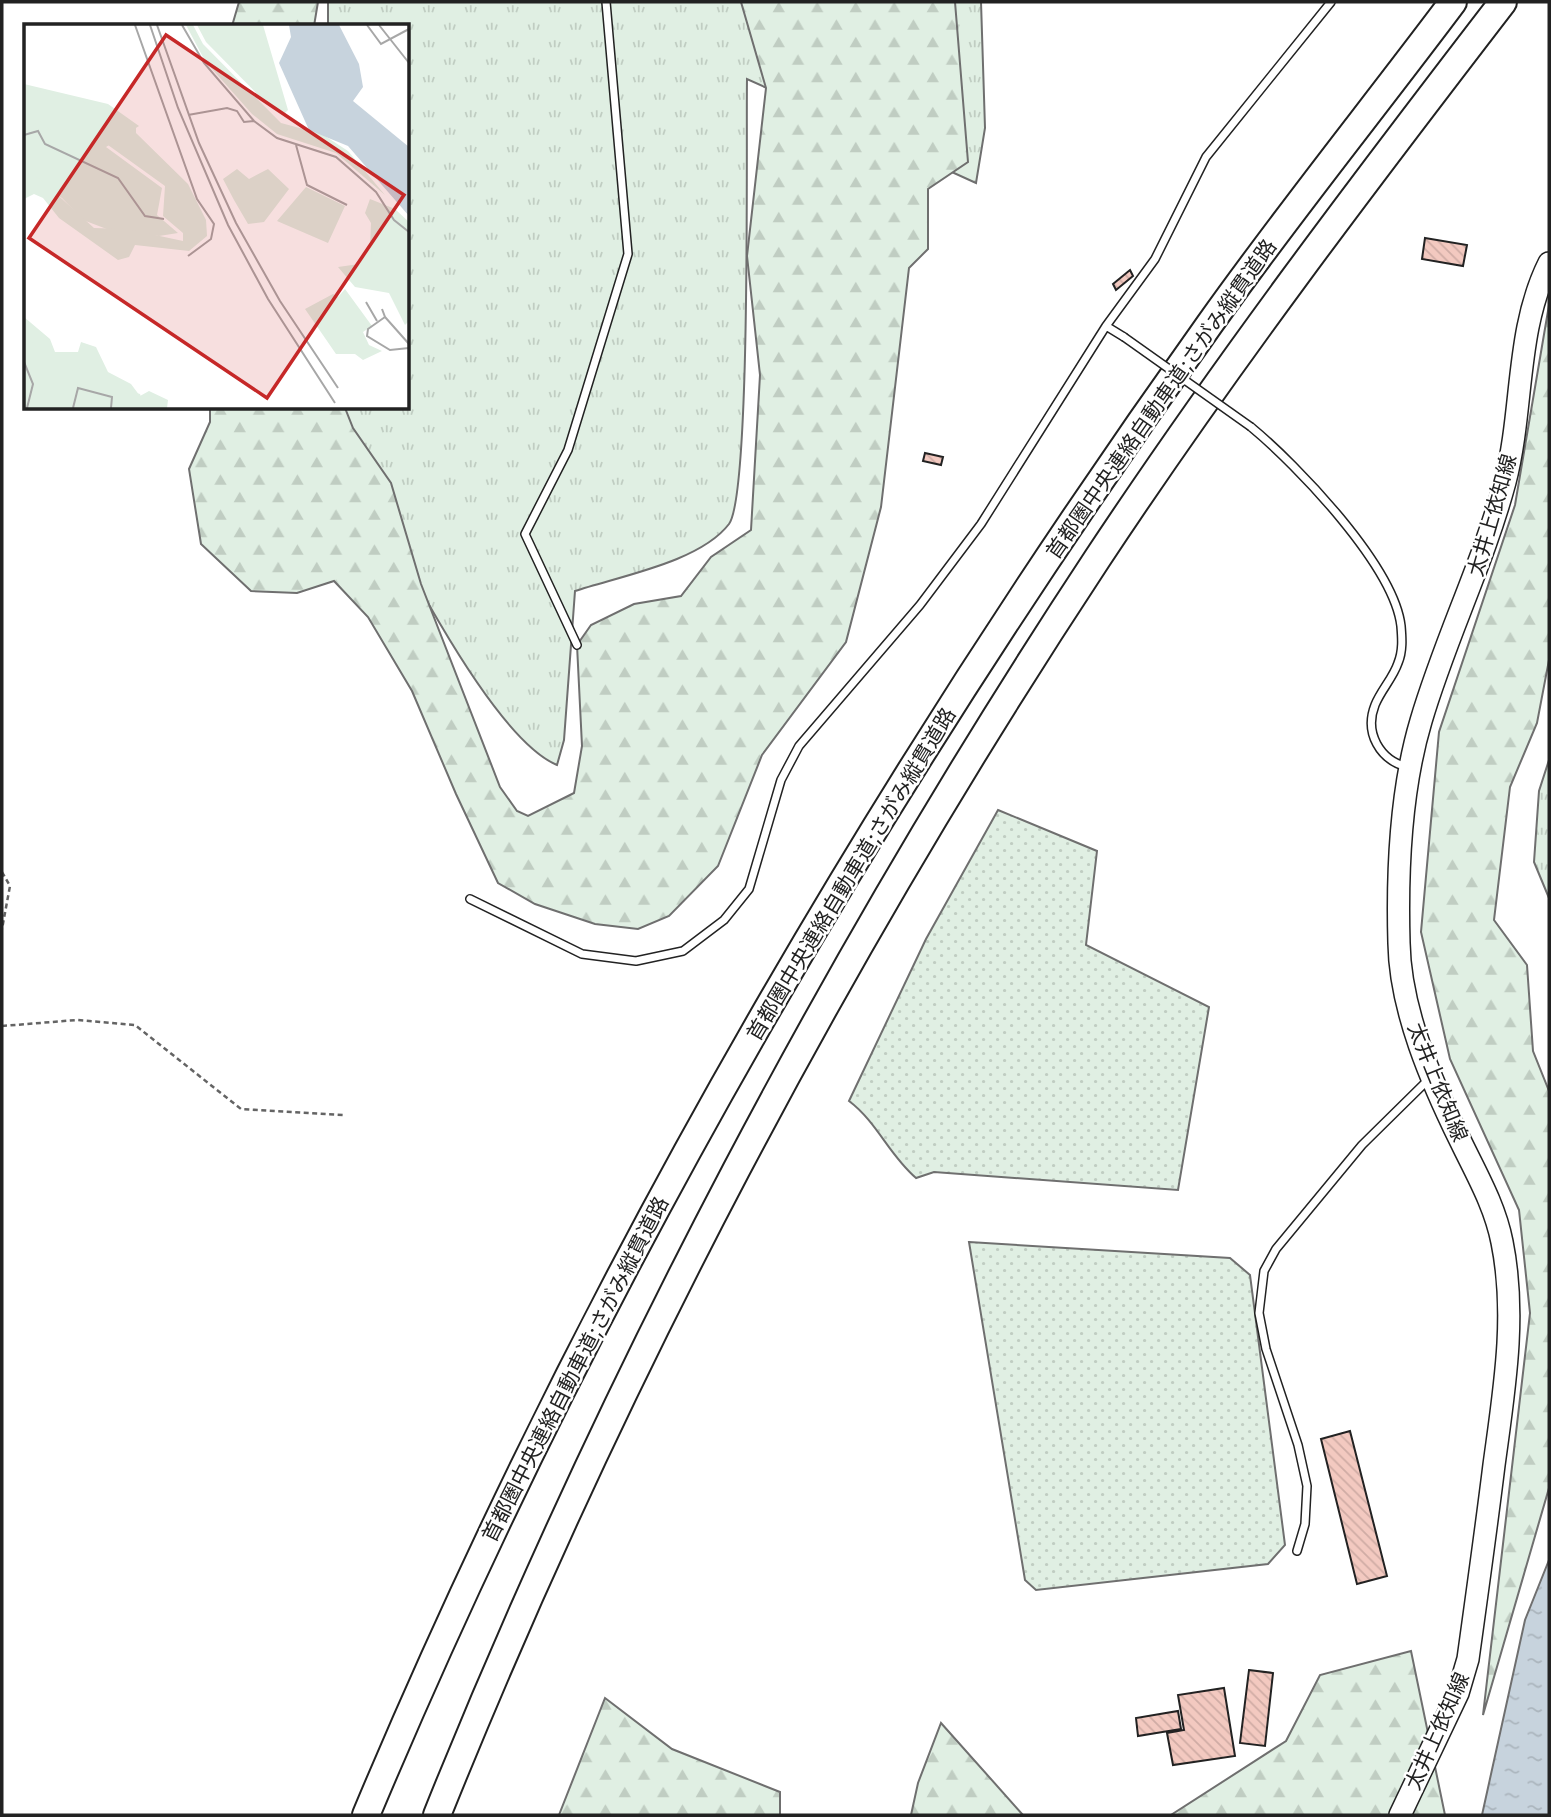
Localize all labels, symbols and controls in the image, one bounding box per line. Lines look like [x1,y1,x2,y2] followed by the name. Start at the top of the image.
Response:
[24,24,410,410] inset map
[1041,234,1281,564] street label: 首都圏中央連絡自動車道;さがみ縦貫道路
[1463,451,1521,579] street label: 太井上依知線
[741,703,961,1045] street label: 首都圏中央連絡自動車道;さがみ縦貫道路
[1403,1019,1473,1145] street label: 太井上依知線
[477,1192,673,1546] street label: 首都圏中央連絡自動車道;さがみ縦貫道路
[1400,1668,1474,1794] street label: 太井上依知線

